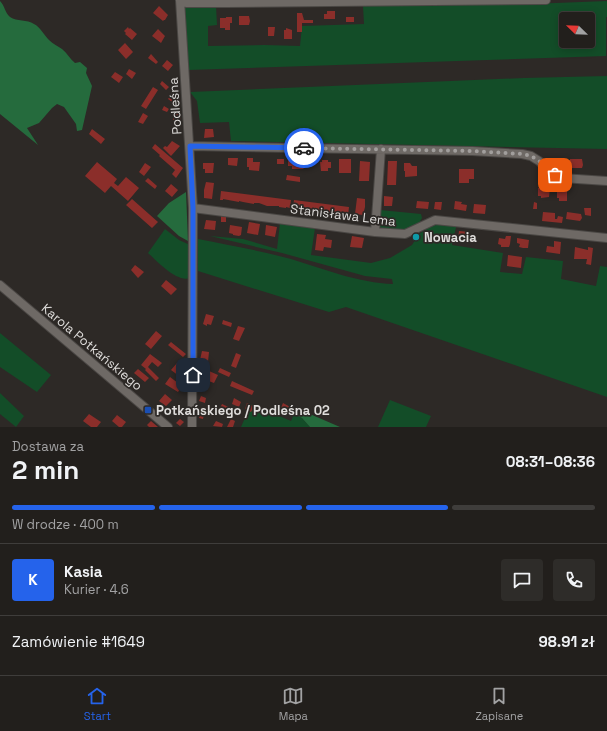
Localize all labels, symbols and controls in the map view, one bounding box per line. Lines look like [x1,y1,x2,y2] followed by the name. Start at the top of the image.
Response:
[559,12,595,48] north arrow
[559,12,595,48] map controls
[164,76,185,135] street label: Podleśna
[284,128,324,168] courier
[293,137,315,159] icon: car
[538,158,572,192] pin
[544,164,566,186] icon: bag
[289,200,397,230] street label: Stanisława Lema
[424,229,477,246] place label: Nowacia
[411,232,421,242] marker: Nowacia
[38,300,146,394] street label: Karola Potkańskiego
[176,358,210,392] pin
[182,364,204,386] icon: home
[156,402,330,419] place label: Potkańskiego / Podleśna 02
[143,405,153,415] marker: Potkańskiego / Podleśna 02
[12,438,84,455] text: Dostawa za
[506,452,595,471] text: 08:31–08:36
[12,453,79,487] text: 2 min
[12,516,119,533] text: W drodze · 400 m
[501,559,543,601] button: chat
[553,559,595,601] button: phone
[64,562,103,581] text: Kasia
[28,570,38,589] text: K
[64,581,129,598] text: Kurier · 4.6
[12,632,145,651] text: Zamówienie #1649
[539,632,595,651] text: 98.91 zł
[84,685,111,723] tab: Start
[279,685,308,723] tab: Mapa
[475,685,523,723] tab: Zapisane

